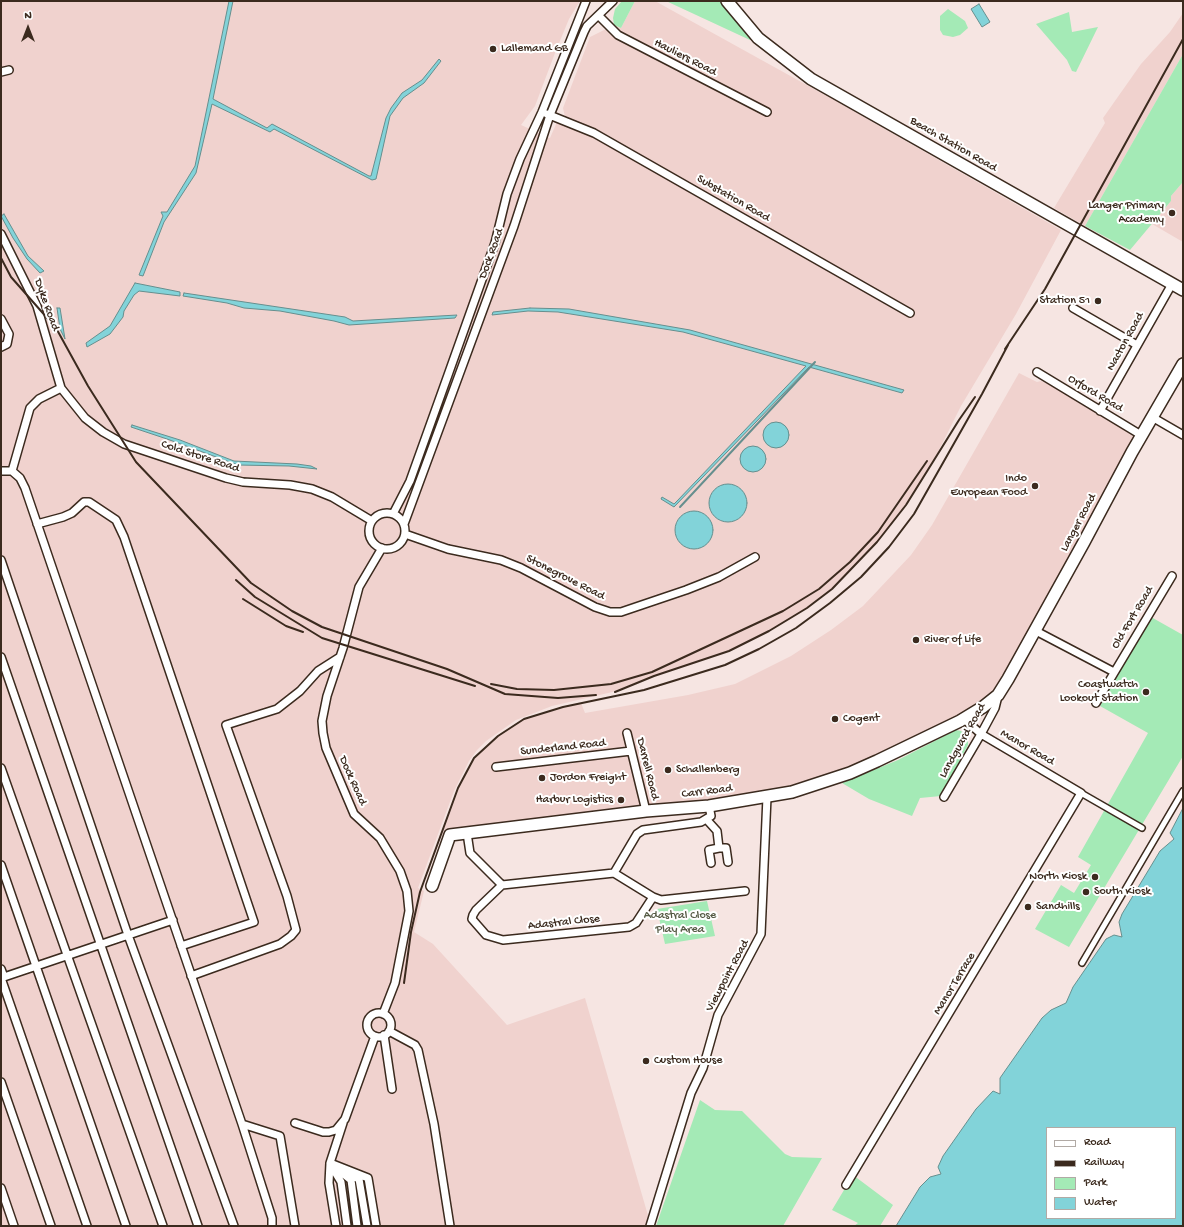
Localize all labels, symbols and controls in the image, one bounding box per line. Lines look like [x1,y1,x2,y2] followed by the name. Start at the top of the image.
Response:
[8,8,48,48] north arrow
[24,10,32,22] text: N
[651,36,719,80] street label: Hauliers Road
[501,42,568,56] place label: Lallemand GB
[488,44,498,54] marker: Lallemand GB
[907,114,999,176] street label: Beach Station Road
[694,172,772,226] street label: Substation Road
[1088,199,1164,227] place label: Langer Primary Academy
[1167,208,1177,218] marker: Langer Primary Academy
[476,227,508,281] street label: Dock Road
[30,277,62,333] street label: Dyke Road
[1039,294,1090,308] place label: Station 51
[1093,296,1103,306] marker: Station 51
[1104,310,1148,374] street label: Nacton Road
[1065,372,1125,416] street label: Orford Road
[159,438,241,476] street label: Cold Store Road
[950,472,1027,500] place label: Indo European Food
[1030,481,1040,491] marker: Indo European Food
[1058,492,1100,554] street label: Langer Road
[523,552,607,604] street label: Stonegrove Road
[1109,584,1157,652] street label: Old Fort Road
[924,633,981,647] place label: River of Life
[911,635,921,645] marker: River of Life
[1060,678,1138,706] place label: Coastwatch Lookout Station
[1141,687,1151,697] marker: Coastwatch Lookout Station
[937,701,989,781] street label: Landguard Road
[843,712,879,726] place label: Cogent
[830,714,840,724] marker: Cogent
[997,727,1057,769] street label: Manor Road
[520,736,606,760] street label: Sunderland Road
[632,736,662,802] street label: Darrell Road
[335,754,369,808] street label: Dock Road
[676,763,740,777] place label: Schallenberg
[663,765,673,775] marker: Schallenberg
[550,771,626,785] place label: Jordon Freight
[537,773,547,783] marker: Jordon Freight
[681,782,733,802] street label: Carr Road
[536,793,613,807] place label: Harbur Logistics
[616,795,626,805] marker: Harbur Logistics
[1029,870,1087,884] place label: North Kiosk
[1090,872,1100,882] marker: North Kiosk
[1094,885,1151,899] place label: South Kiosk
[1081,887,1091,897] marker: South Kiosk
[1036,900,1080,914] place label: Sandhills
[1023,902,1033,912] marker: Sandhills
[644,909,716,937] park label: Adastral Close Play Area
[527,912,601,934] street label: Adastral Close
[703,938,753,1014] street label: Viewpoint Road
[931,950,979,1018] street label: Manor Terrace
[654,1054,722,1068] place label: Custom House
[641,1056,651,1066] marker: Custom House
[1046,1127,1176,1219] legend
[1084,1136,1110,1150] text: Road
[1084,1156,1124,1170] text: Railway
[1084,1176,1107,1190] text: Park
[1084,1196,1116,1210] text: Water

